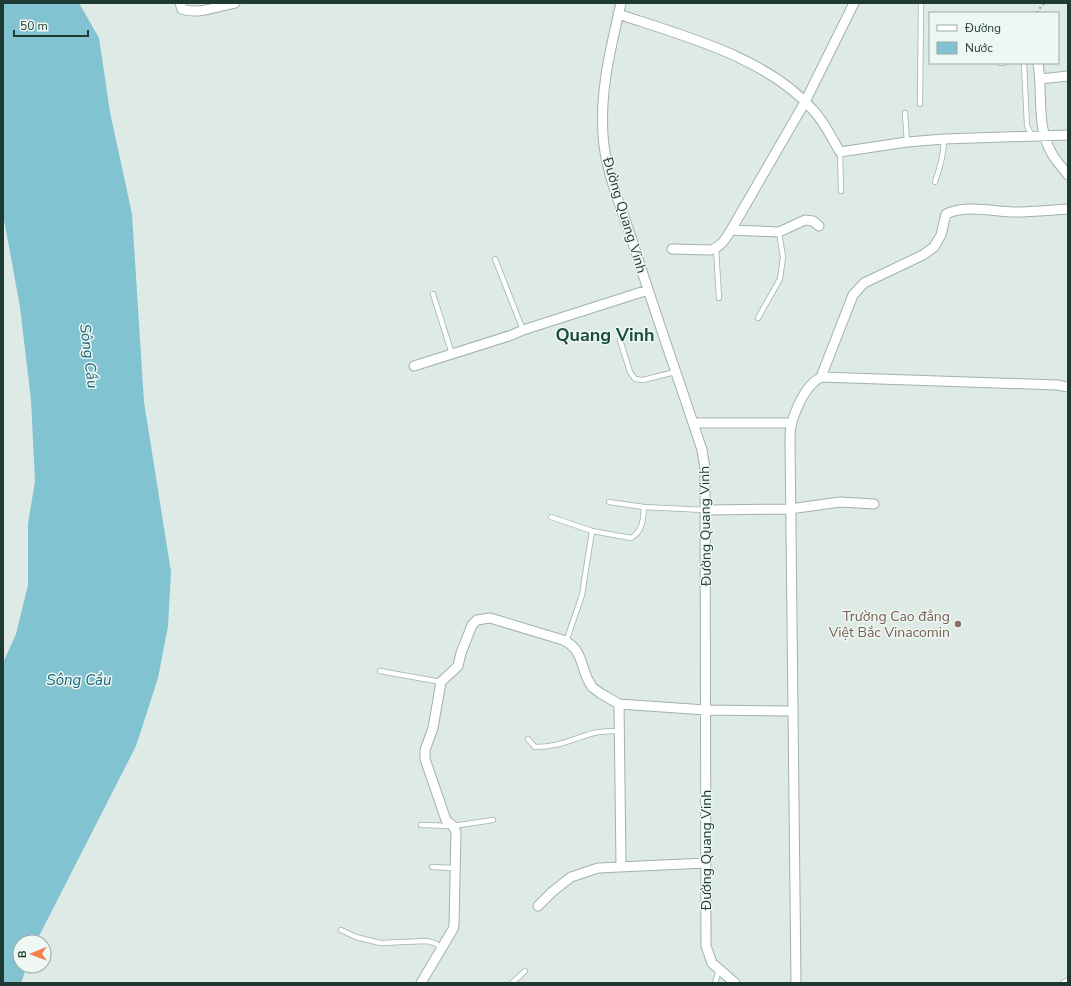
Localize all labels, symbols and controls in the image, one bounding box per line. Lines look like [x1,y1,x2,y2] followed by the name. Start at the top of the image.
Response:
[14,12,88,38] scale bar
[929,12,1059,64] legend
[20,18,48,34] text: 50 m
[964,20,1001,36] text: Đường
[965,40,993,56] text: Nước
[598,154,651,275] street label: Đường Quang Vinh
[75,323,103,389] water label: Sông Cầu
[555,323,655,347] district label: Quang Vinh
[695,466,716,587] street label: Đường Quang Vinh
[828,607,950,642] place label: Trường Cao đẳng Việt Bắc Vinacomin
[953,619,963,629] marker: Trường Cao đẳng Việt Bắc Vinacomin
[47,670,111,690] water label: Sông Cầu
[697,790,716,911] street label: Đường Quang Vinh
[12,934,52,974] north arrow
[15,950,30,958] text: B

